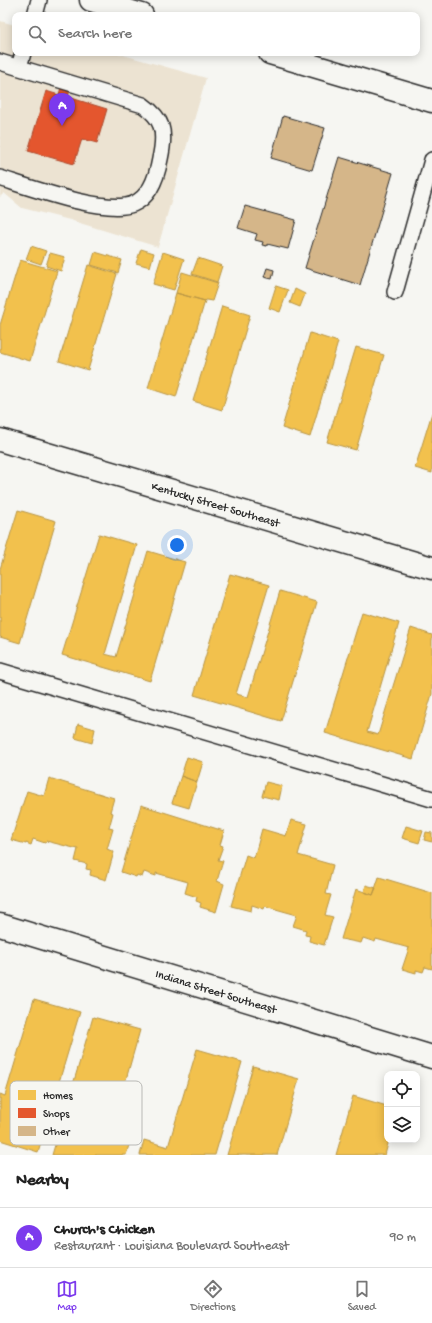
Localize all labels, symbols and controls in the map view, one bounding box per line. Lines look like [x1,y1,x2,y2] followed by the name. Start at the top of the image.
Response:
[12,12,420,56] search box
[26,23,48,45] icon: search
[58,25,132,43] text: Search here
[49,93,75,126] pin: A
[149,480,282,532] street label: Kentucky Street Southeast
[167,535,187,555] your location
[153,968,279,1018] street label: Indiana Street Southeast
[384,1071,420,1143] map controls
[384,1071,420,1107] button: locate
[10,1081,142,1145] legend
[43,1091,73,1103] text: Homes
[384,1107,420,1143] button: layers
[43,1109,70,1121] text: Shops
[43,1127,71,1139] text: Other
[16,1171,69,1191] text: Nearby
[54,1221,155,1239] text: Church's Chicken
[25,1230,33,1245] text: A
[390,1230,416,1245] text: 90 m
[54,1239,289,1254] text: Restaurant · Louisiana Boulevard Southeast
[56,1278,78,1314] tab: Map
[191,1278,235,1314] tab: Directions
[348,1278,376,1314] tab: Saved

